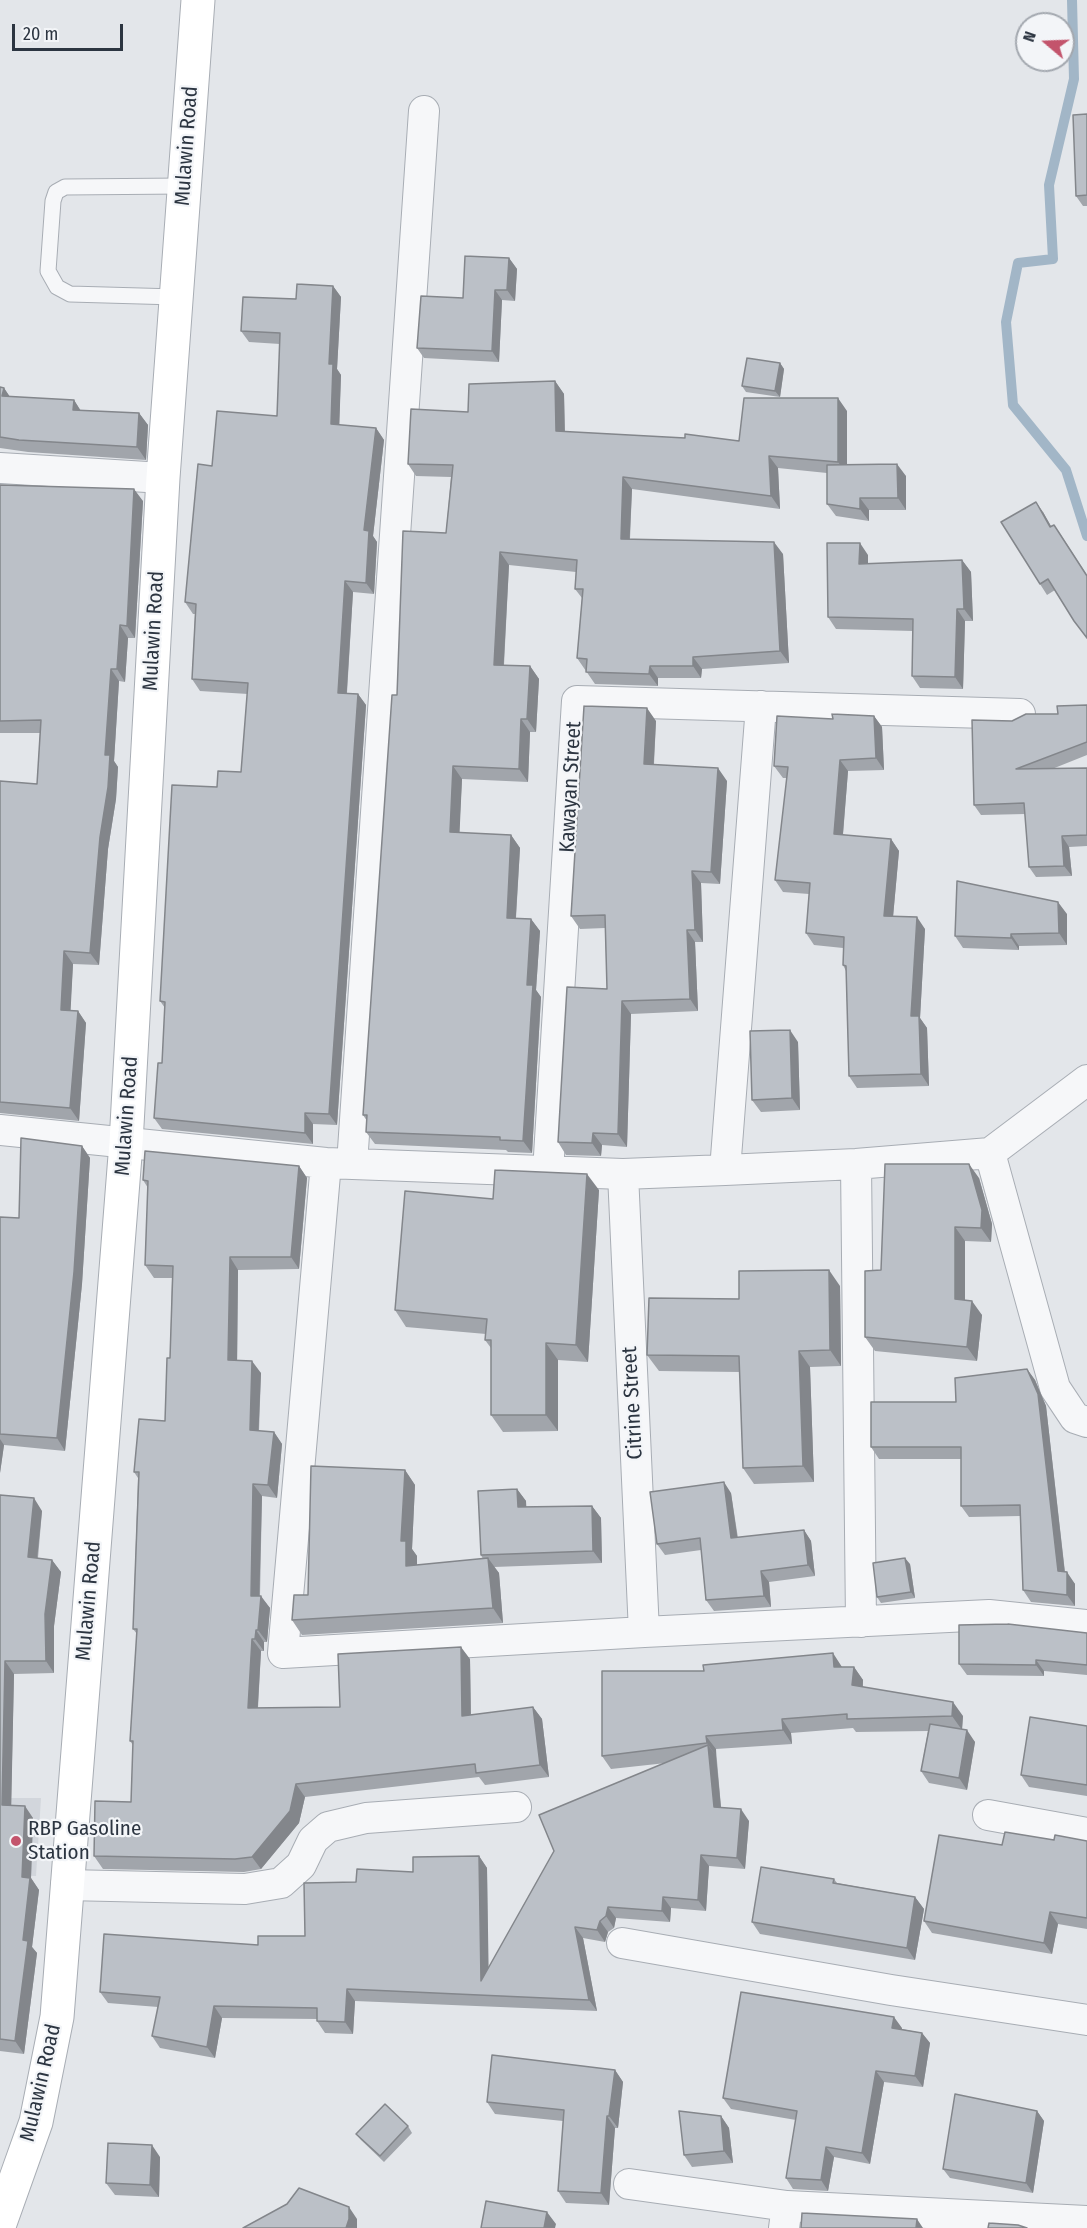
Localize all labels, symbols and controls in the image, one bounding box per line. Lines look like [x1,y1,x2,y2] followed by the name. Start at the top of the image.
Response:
[15,12,126,50] scale bar
[1015,12,1075,72] north arrow
[23,23,58,45] text: 20 m
[1019,29,1040,44] text: N
[170,85,204,207] street label: Mulawin Road
[138,570,170,692] street label: Mulawin Road
[555,721,587,853] street label: Kawayan Street
[110,1055,144,1177] street label: Mulawin Road
[617,1346,649,1460] street label: Citrine Street
[71,1540,107,1662] street label: Mulawin Road
[28,1816,141,1866] place label: RBP Gasoline Station
[9,1834,23,1848] marker: RBP Gasoline Station
[15,2022,67,2144] street label: Mulawin Road

